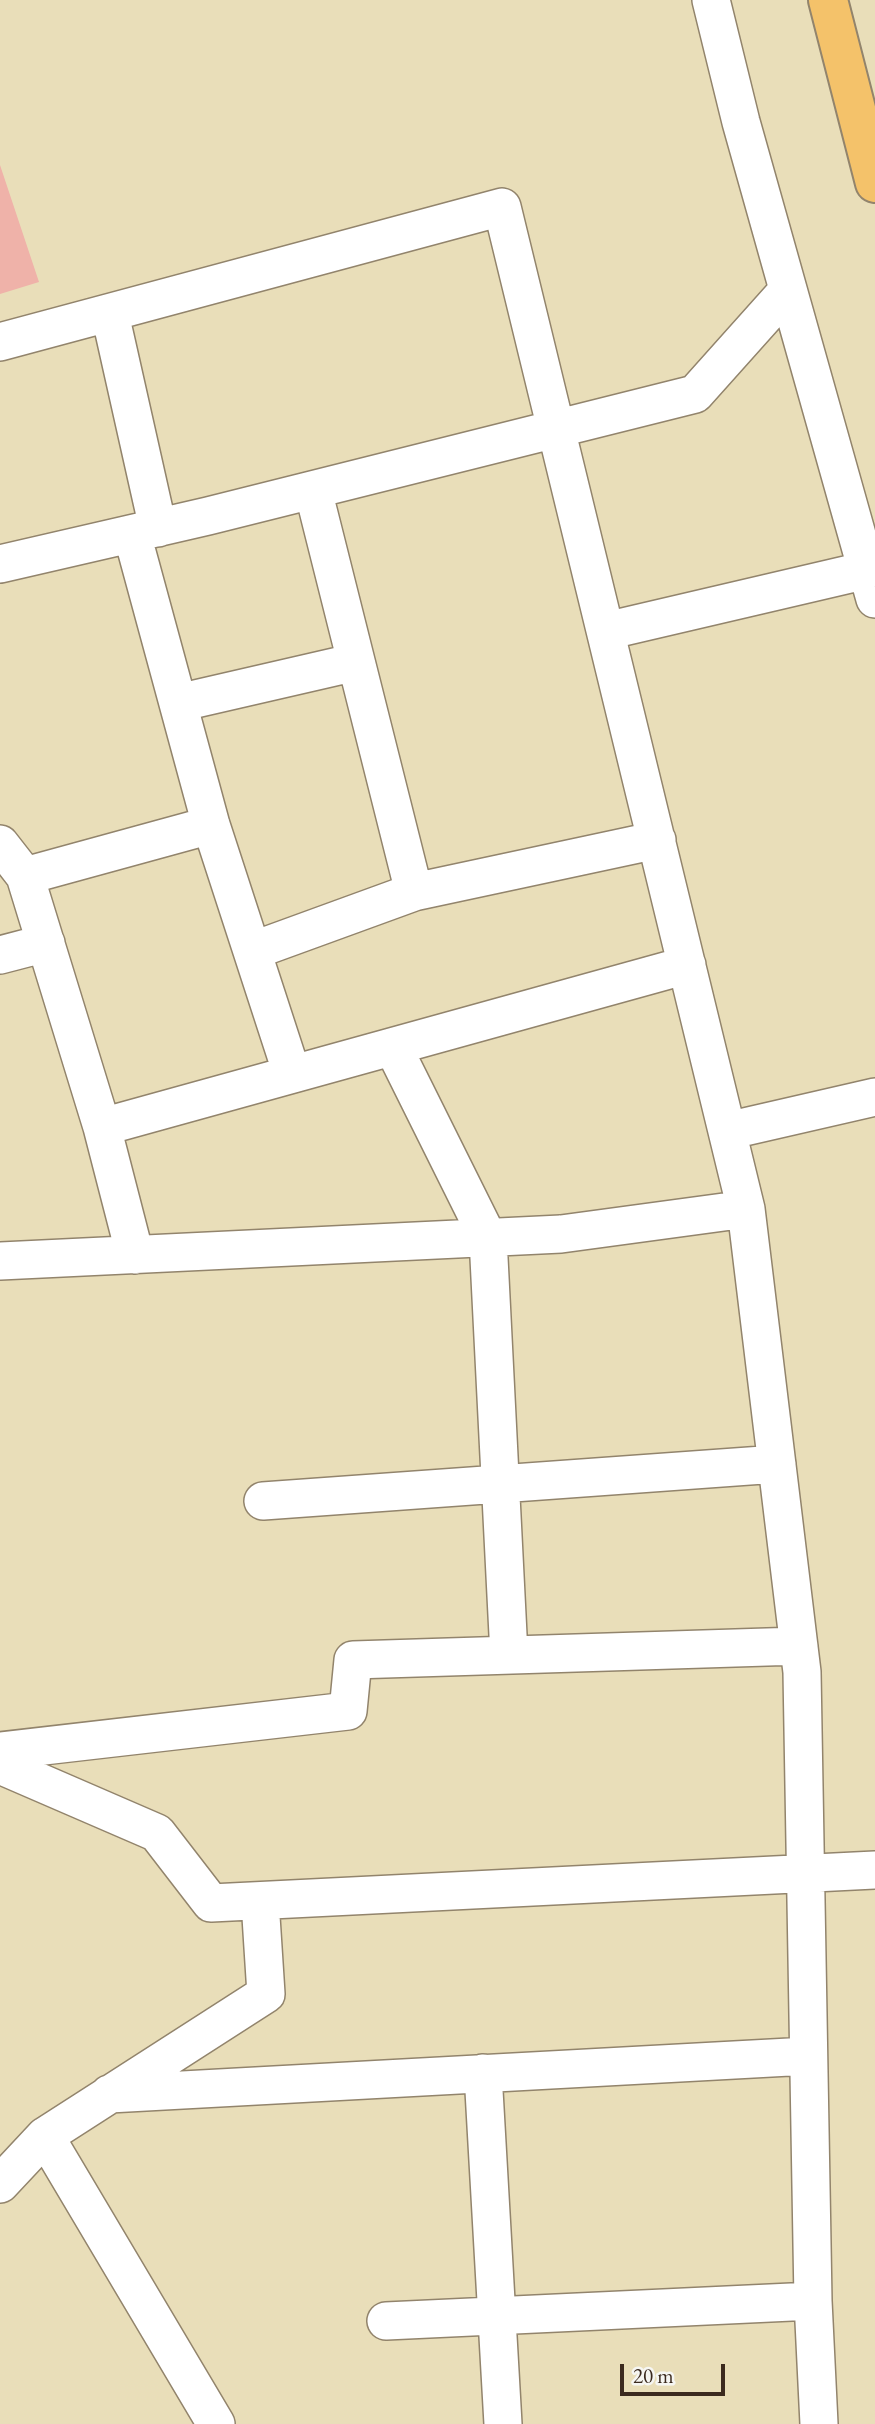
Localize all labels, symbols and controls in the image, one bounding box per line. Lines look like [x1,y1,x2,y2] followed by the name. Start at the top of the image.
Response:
[623,2350,728,2394] scale bar
[633,2362,674,2389] text: 20 m

